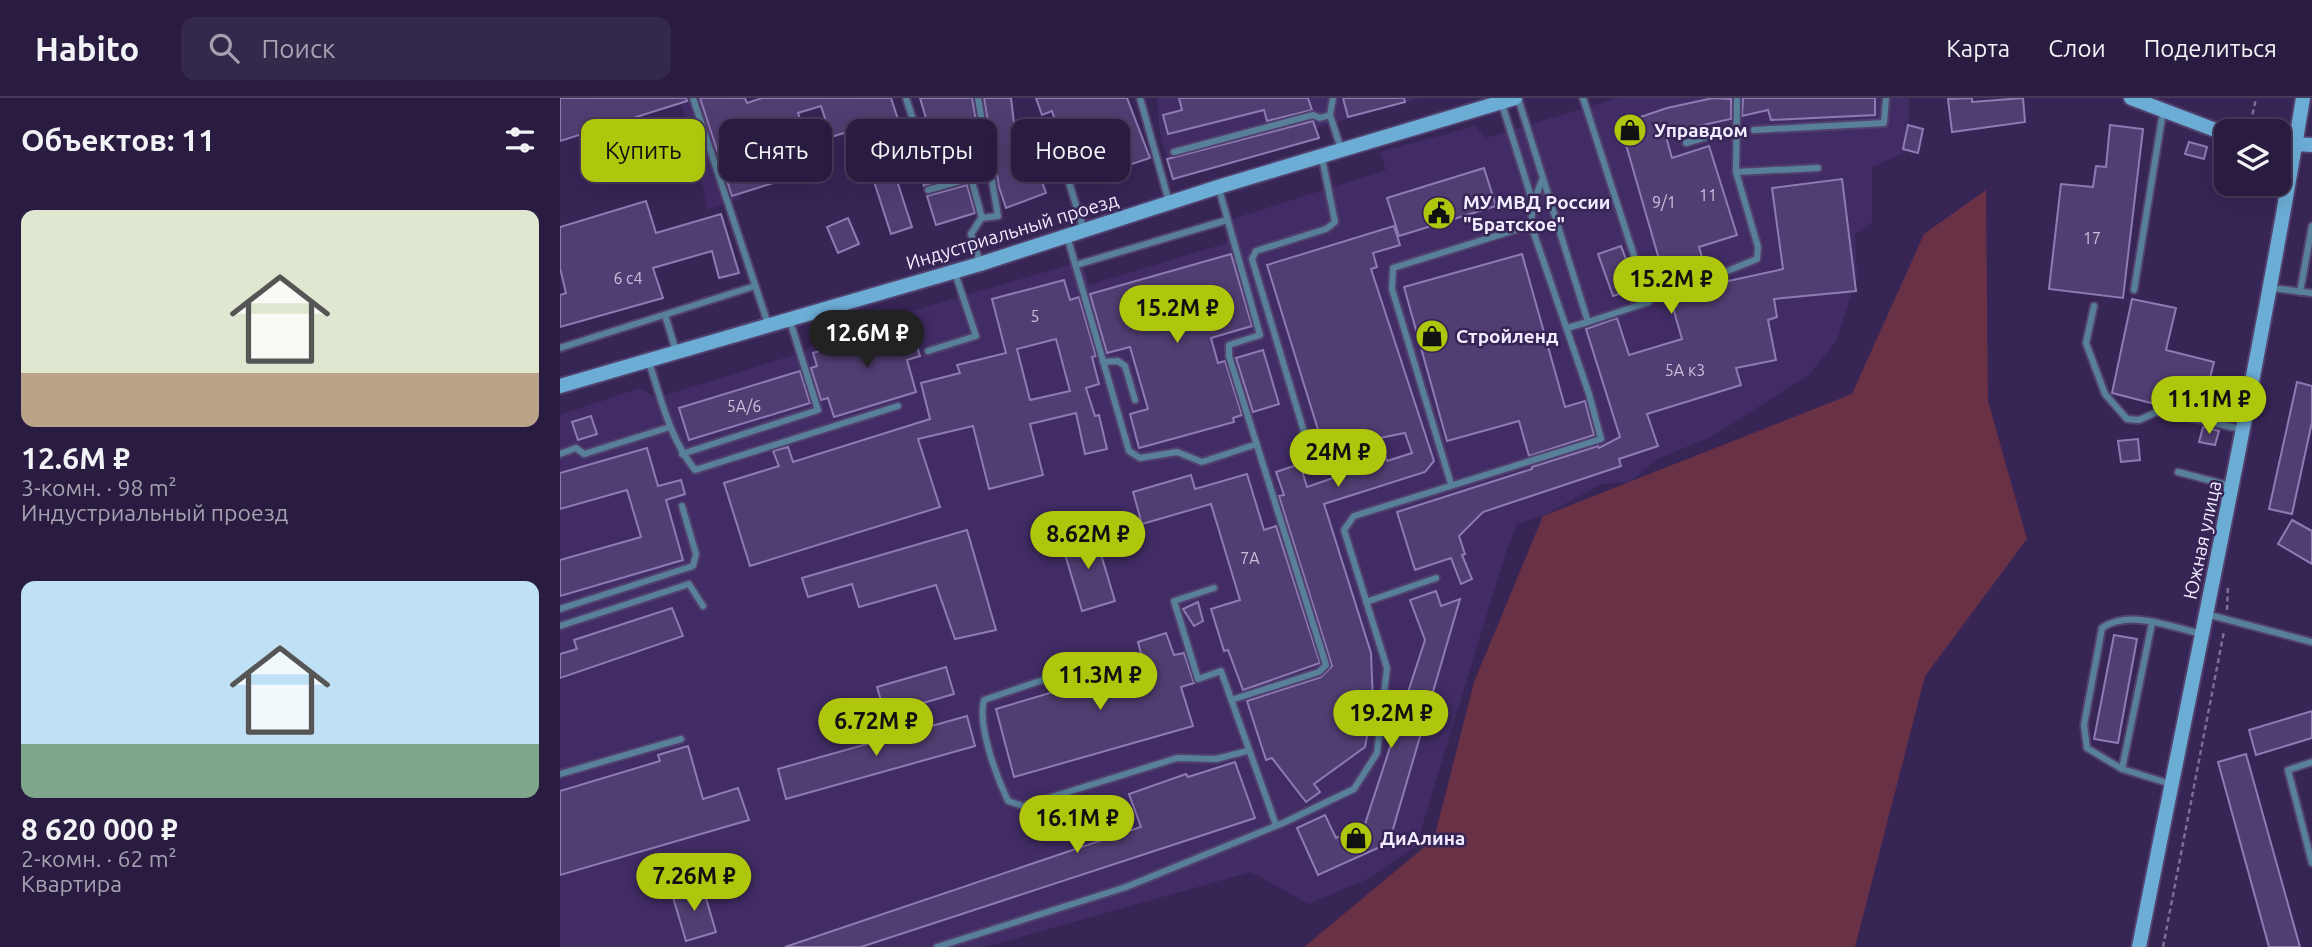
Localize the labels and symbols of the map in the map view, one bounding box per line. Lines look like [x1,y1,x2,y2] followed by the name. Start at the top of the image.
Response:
[1611,111,1649,149] shop icon: Управдом
[1654,119,1748,141] place label: Управдом
[1699,186,1717,204] house number: 11
[903,188,1121,274] street label: Индустриальный проезд
[1463,191,1610,235] place label: МУ МВД России "Братское"
[1652,193,1676,211] house number: 9/1
[1420,194,1458,232] public building icon: МУ МВД России "Братское"
[2083,229,2101,247] house number: 17
[1606,256,1736,316] pin: 15.2M ₽
[613,269,643,287] house number: 6 с4
[1112,286,1242,345] pin: 15.2M ₽
[1030,307,1040,325] house number: 5
[802,310,932,370] pin: 12.6M ₽
[1413,317,1451,355] shop icon: Стройленд
[1456,325,1559,347] place label: Стройленд
[1665,361,1705,379] house number: 5А к3
[2144,376,2274,436] pin: 11.1M ₽
[727,397,761,415] house number: 5А/6
[1289,430,1387,489] pin: 24M ₽
[2179,479,2225,601] street label: Южная улица
[1023,512,1153,571] pin: 8.62M ₽
[1240,549,1260,567] house number: 7А
[1035,652,1165,712] pin: 11.3M ₽
[1326,690,1456,750] pin: 19.2M ₽
[811,698,941,758] pin: 6.72M ₽
[1012,796,1142,855] pin: 16.1M ₽
[1337,819,1375,857] shop icon: ДиАлина
[1380,827,1465,849] place label: ДиАлина
[629,854,759,913] pin: 7.26M ₽

